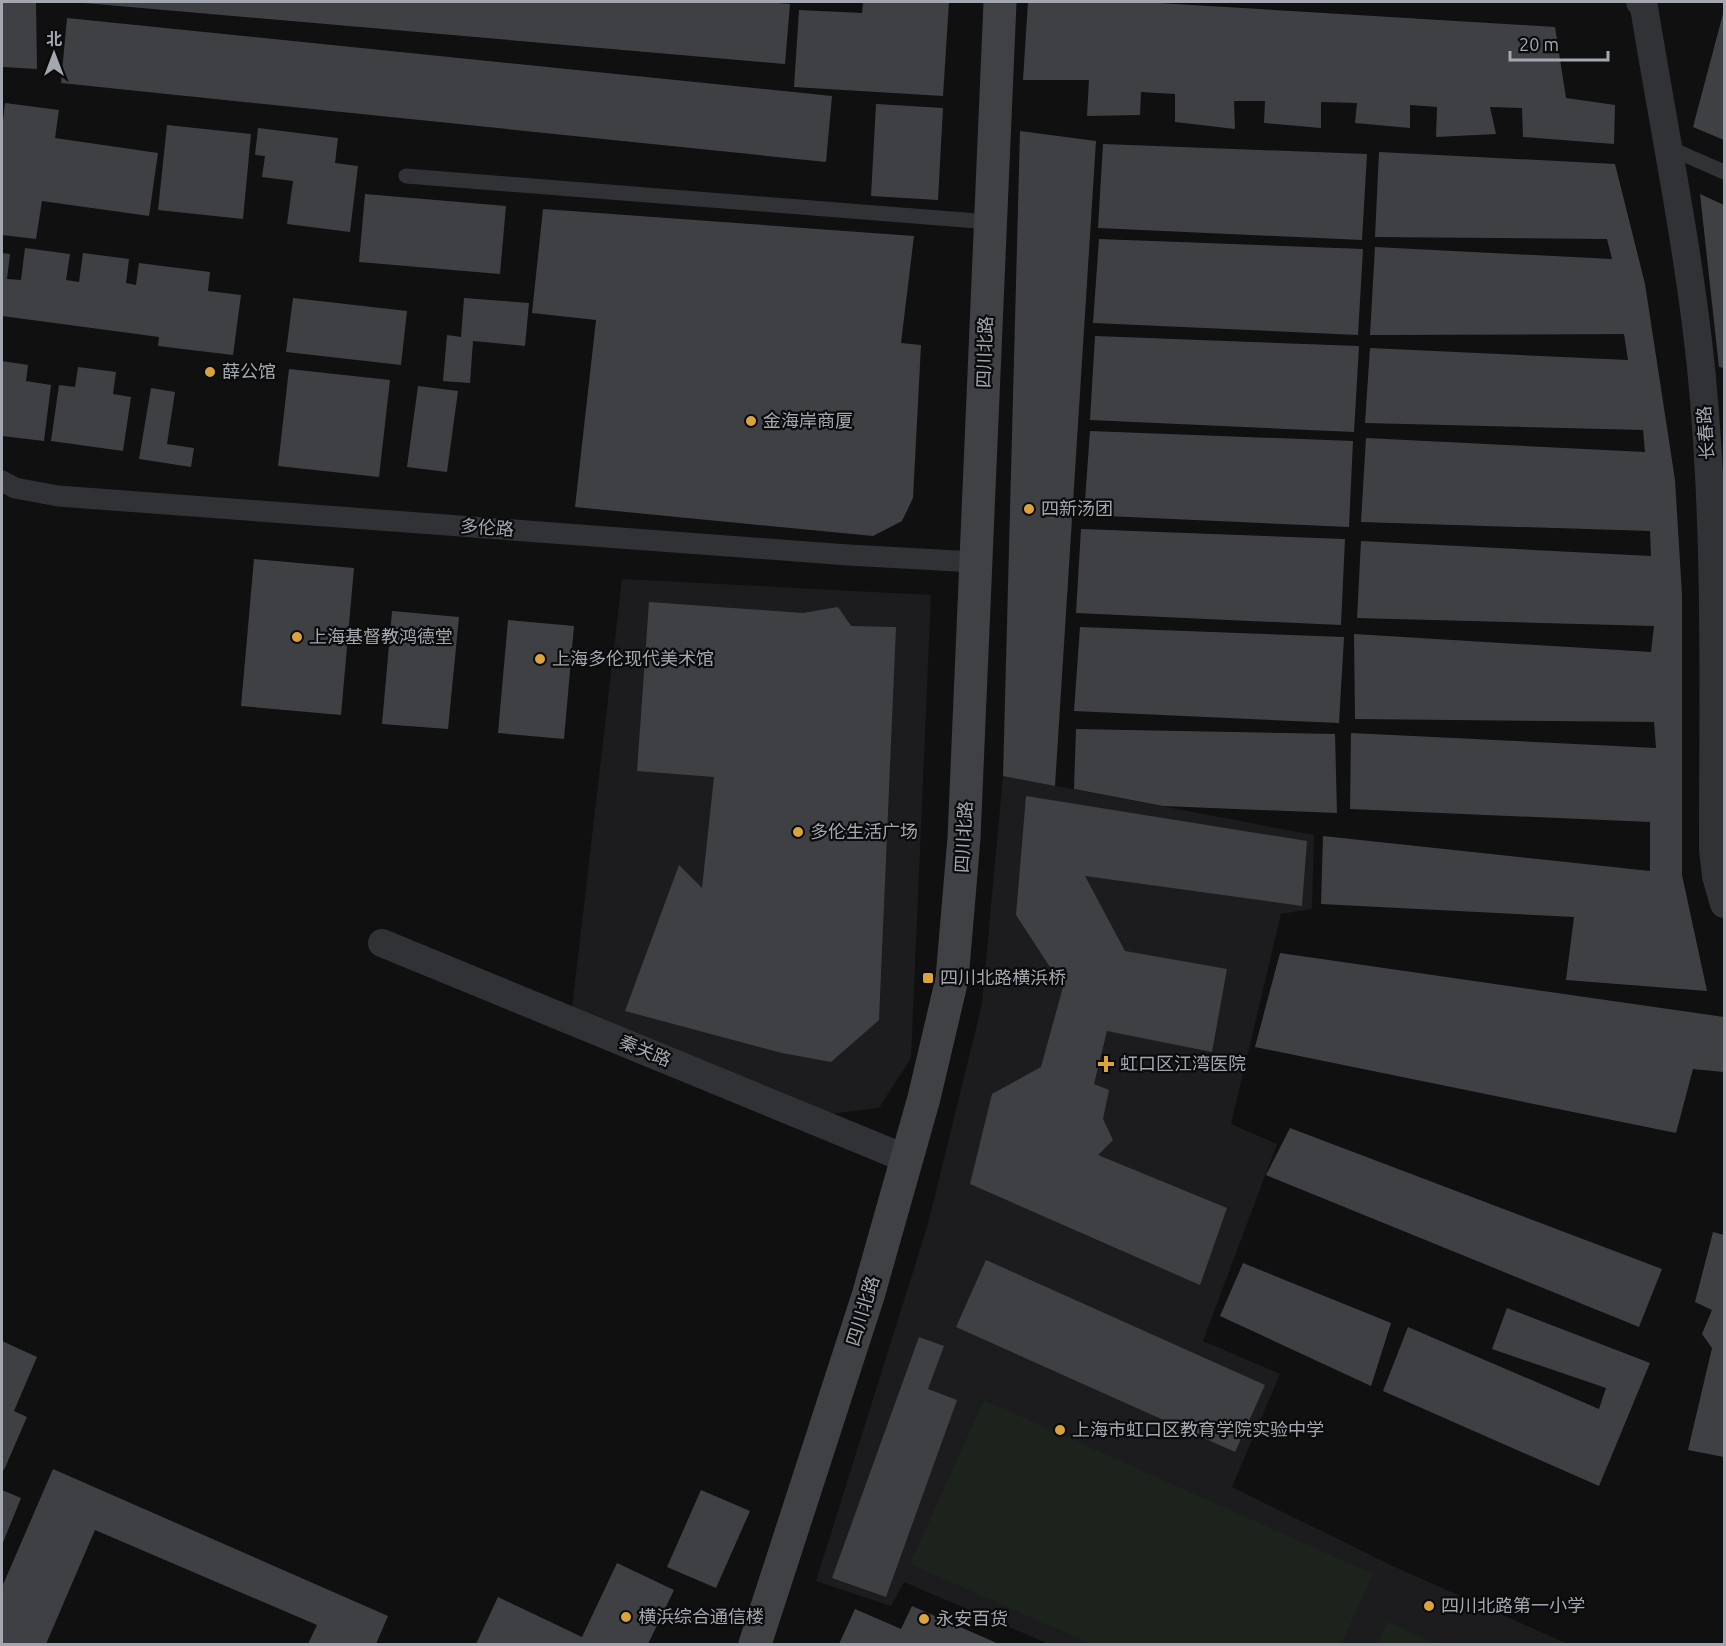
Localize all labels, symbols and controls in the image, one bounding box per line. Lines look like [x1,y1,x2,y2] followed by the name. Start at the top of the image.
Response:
[24,24,84,84] north arrow
[1510,24,1608,62] scale bar
[46,30,62,48] text: 北
[1519,34,1559,54] text: 20 m
[973,316,995,388] street label: 四川北路
[222,361,276,381] place label: 薛公馆
[203,365,217,379] marker: 薛公馆
[1693,405,1717,461] street label: 长春路
[763,410,853,430] place label: 金海岸商厦
[744,414,758,428] marker: 金海岸商厦
[1041,498,1113,518] place label: 四新汤团
[1022,502,1036,516] marker: 四新汤团
[459,515,515,539] street label: 多伦路
[309,626,453,646] place label: 上海基督教鸿德堂
[290,630,304,644] marker: 上海基督教鸿德堂
[552,648,714,668] place label: 上海多伦现代美术馆
[533,652,547,666] marker: 上海多伦现代美术馆
[951,800,975,873] street label: 四川北路
[810,821,918,841] place label: 多伦生活广场
[791,825,805,839] marker: 多伦生活广场
[940,967,1066,987] place label: 四川北路横浜桥
[921,971,935,985] marker: 四川北路横浜桥
[617,1031,674,1069] street label: 秦关路
[1120,1053,1246,1073] place label: 虹口区江湾医院
[1097,1055,1115,1073] marker: 虹口区江湾医院
[842,1273,882,1348] street label: 四川北路
[1072,1419,1324,1439] place label: 上海市虹口区教育学院实验中学
[1053,1423,1067,1437] marker: 上海市虹口区教育学院实验中学
[1441,1595,1585,1615] place label: 四川北路第一小学
[1422,1599,1436,1613] marker: 四川北路第一小学
[638,1606,764,1626] place label: 横浜综合通信楼
[936,1608,1008,1628] place label: 永安百货
[619,1610,633,1624] marker: 横浜综合通信楼
[917,1612,931,1626] marker: 永安百货

